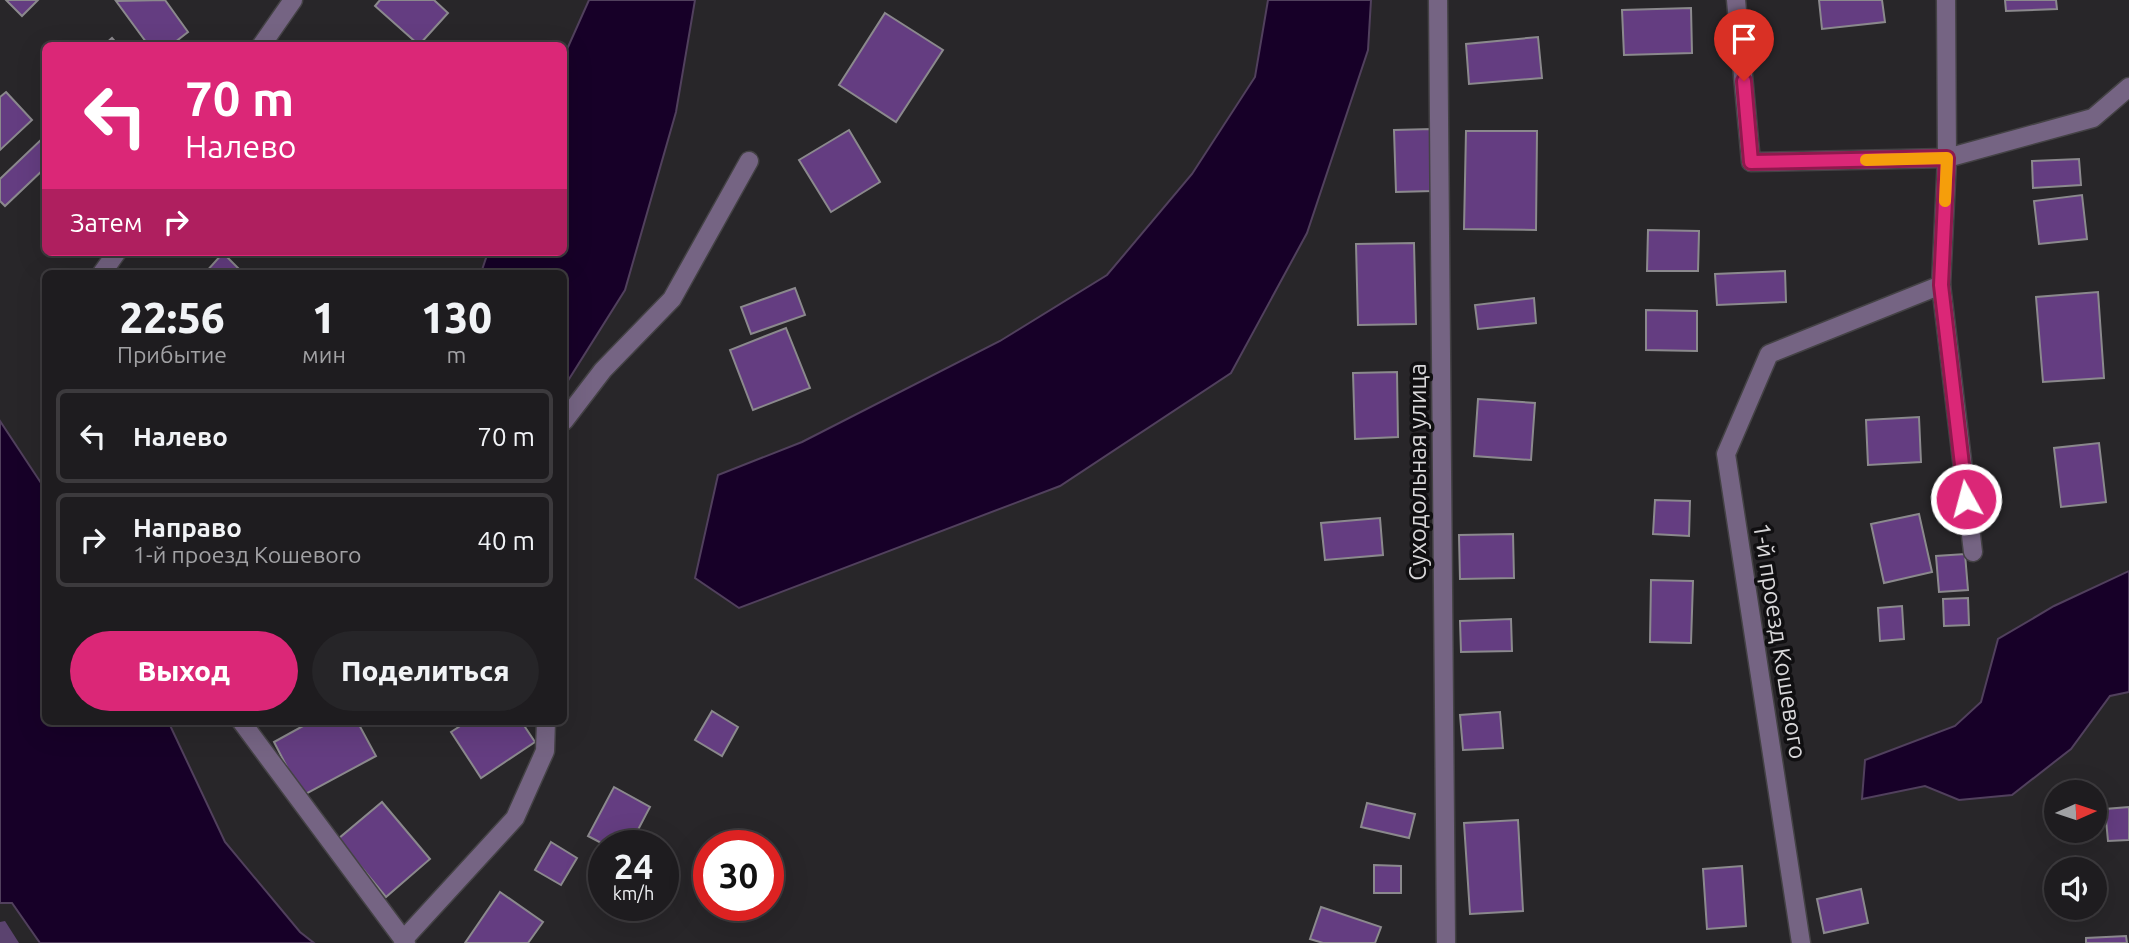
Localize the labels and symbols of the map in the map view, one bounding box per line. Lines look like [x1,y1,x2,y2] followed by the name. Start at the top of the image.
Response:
[1714,9,1774,81] pin
[1404,363,1431,581] street label: Суходольная улица
[1929,462,2003,536] position arrow
[1748,521,1812,761] street label: 1-й проезд Кошевого
[2044,780,2107,844] north arrow
[693,830,784,921] speed limit sign: 30

